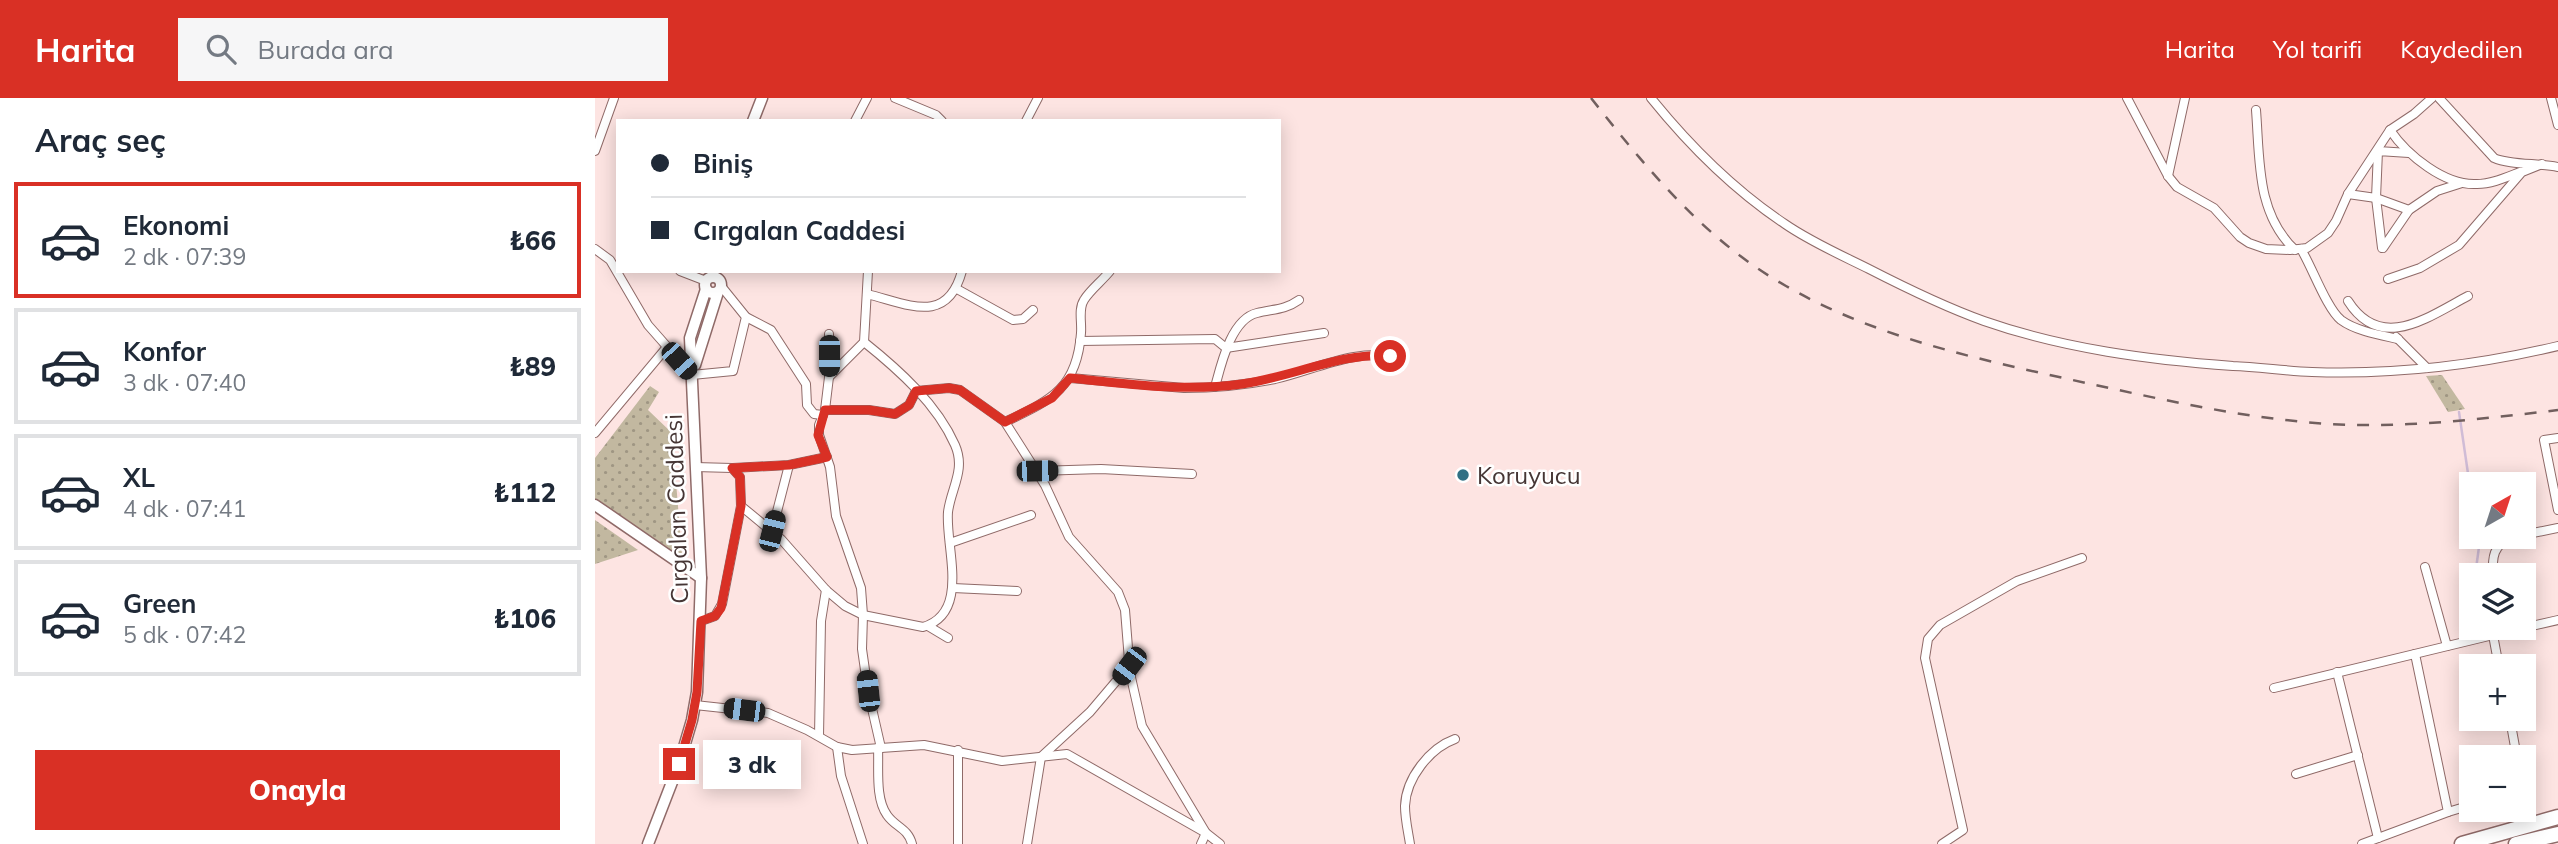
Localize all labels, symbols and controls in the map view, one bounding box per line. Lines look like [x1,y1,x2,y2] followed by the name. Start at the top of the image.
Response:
[178,18,668,81] search box
[35,29,136,70] text: Harita
[202,30,240,68] icon: search
[258,33,394,66] text: Burada ara
[2165,34,2235,64] text: Harita
[2273,34,2362,64] text: Yol tarifi
[2400,34,2523,64] text: Kaydedilen
[35,120,166,160] text: Araç seç
[693,147,753,180] text: Biniş
[39,209,102,272] icon: car
[123,209,229,242] text: Ekonomi
[693,214,905,247] text: Cırgalan Caddesi
[509,224,556,257] text: ₺66
[123,242,246,271] text: 2 dk · 07:39
[39,335,102,398] icon: car
[123,335,206,368] text: Konfor
[819,335,840,377] car
[658,338,701,384] car
[1374,340,1406,372] route start
[509,350,556,383] text: ₺89
[123,368,246,397] text: 3 dk · 07:40
[658,414,694,604] street label: Cırgalan Caddesi
[1016,460,1059,482] car
[1477,460,1581,490] place label: Koruyucu
[39,461,102,524] icon: car
[123,461,155,494] text: XL
[1455,467,1471,483] marker: Koruyucu
[2459,472,2536,550] north arrow
[2459,472,2536,822] map controls
[494,476,556,509] text: ₺112
[123,494,246,523] text: 4 dk · 07:41
[757,508,788,554] car
[2459,563,2536,640] button: layers
[39,587,102,650] icon: car
[123,587,196,620] text: Green
[494,602,556,635] text: ₺106
[123,620,246,649] text: 5 dk · 07:42
[1108,643,1151,689] car
[2459,654,2536,731] button: +
[856,669,881,713] car
[722,697,767,723] car
[703,740,801,788] callout: 3 dk
[2459,745,2536,822] button: −
[663,748,695,780] route end
[35,750,560,830] button: Onayla
[728,750,776,779] text: 3 dk

